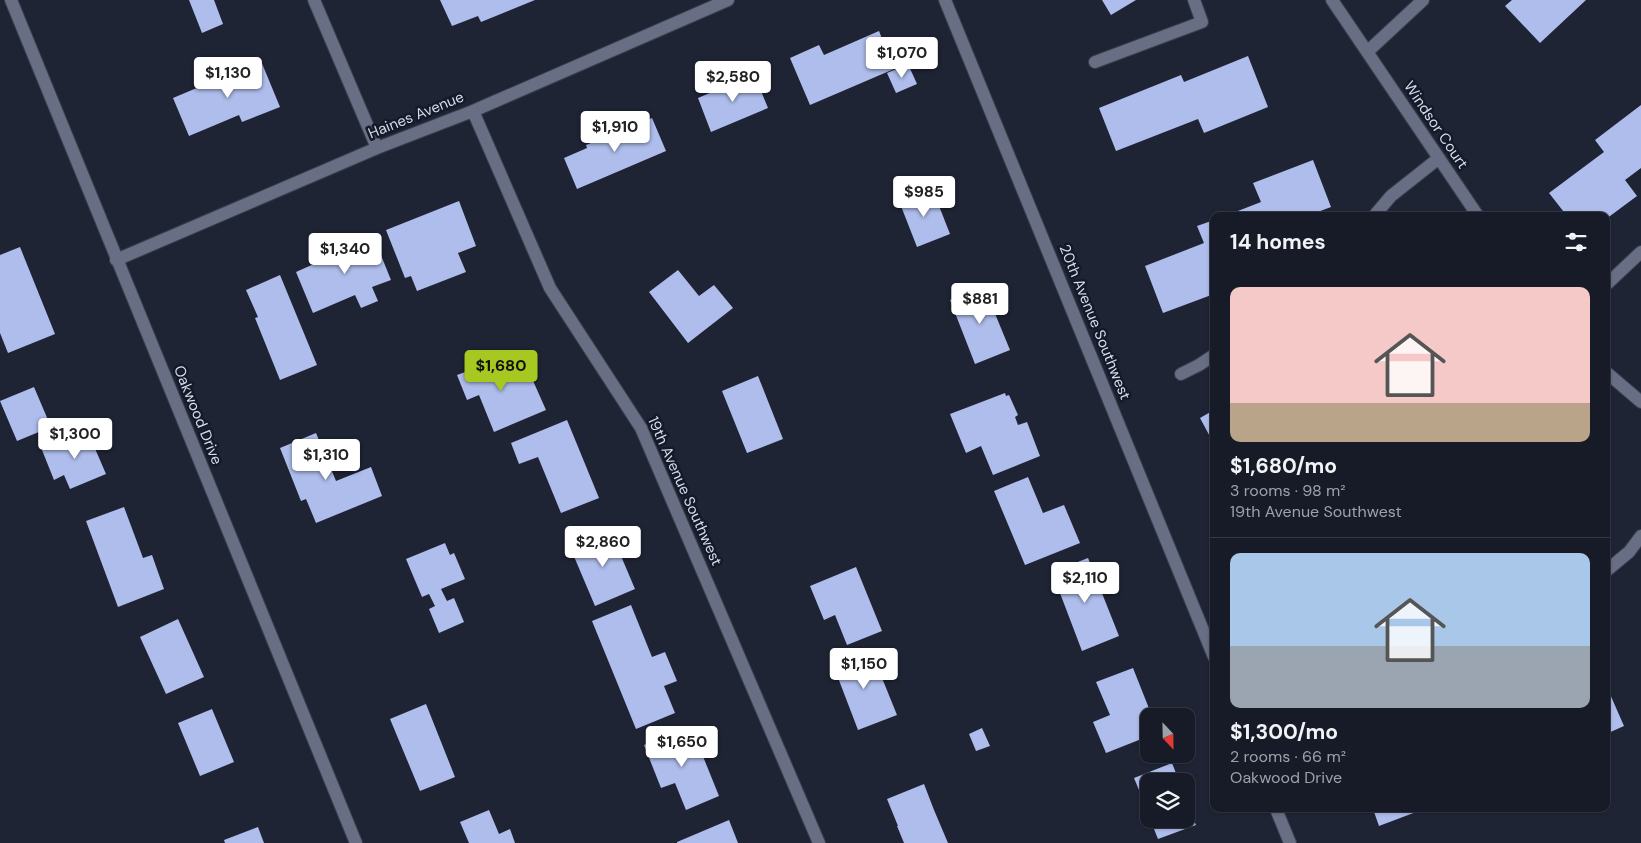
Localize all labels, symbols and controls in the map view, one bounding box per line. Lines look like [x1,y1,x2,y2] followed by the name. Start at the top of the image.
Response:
[861,36,943,79] pin: $1,070
[877,42,927,63] text: $1,070
[187,56,269,99] pin: $1,130
[692,61,774,103] pin: $2,580
[205,62,251,83] text: $1,130
[706,66,760,87] text: $2,580
[1399,77,1473,173] street label: Windsor Court
[365,87,467,143] street label: Haines Avenue
[574,110,656,153] pin: $1,910
[592,116,638,137] text: $1,910
[894,176,954,218] pin: $985
[904,181,944,202] text: $985
[1230,228,1326,256] text: 14 homes
[1562,228,1590,256] icon: filters
[304,232,386,275] pin: $1,340
[320,238,370,259] text: $1,340
[1055,241,1135,403] street label: 20th Avenue Southwest
[950,282,1010,325] pin: $881
[962,288,998,309] text: $881
[1365,320,1455,410] icon: home
[460,350,542,392] pin: $1,680
[476,355,526,376] text: $1,680
[169,362,227,468] street label: Oakwood Drive
[643,413,727,569] street label: 19th Avenue Southwest
[34,418,116,460] pin: $1,300
[49,423,101,444] text: $1,300
[285,438,367,481] pin: $1,310
[303,444,349,465] text: $1,310
[1230,452,1337,480] text: $1,680/mo
[1230,480,1346,501] text: 3 rooms · 98 m²
[1230,501,1402,522] text: 19th Avenue Southwest
[562,526,644,568] pin: $2,860
[576,531,630,552] text: $2,860
[1044,562,1126,604] pin: $2,110
[1062,567,1108,588] text: $2,110
[1365,585,1455,675] icon: home
[823,648,905,690] pin: $1,150
[841,653,887,674] text: $1,150
[1140,708,1195,762] north arrow
[1140,708,1195,828] map controls
[1230,718,1338,746] text: $1,300/mo
[641,726,723,768] pin: $1,650
[657,731,707,752] text: $1,650
[1230,746,1346,767] text: 2 rooms · 66 m²
[1230,767,1342,788] text: Oakwood Drive
[1140,773,1195,828] button: layers

